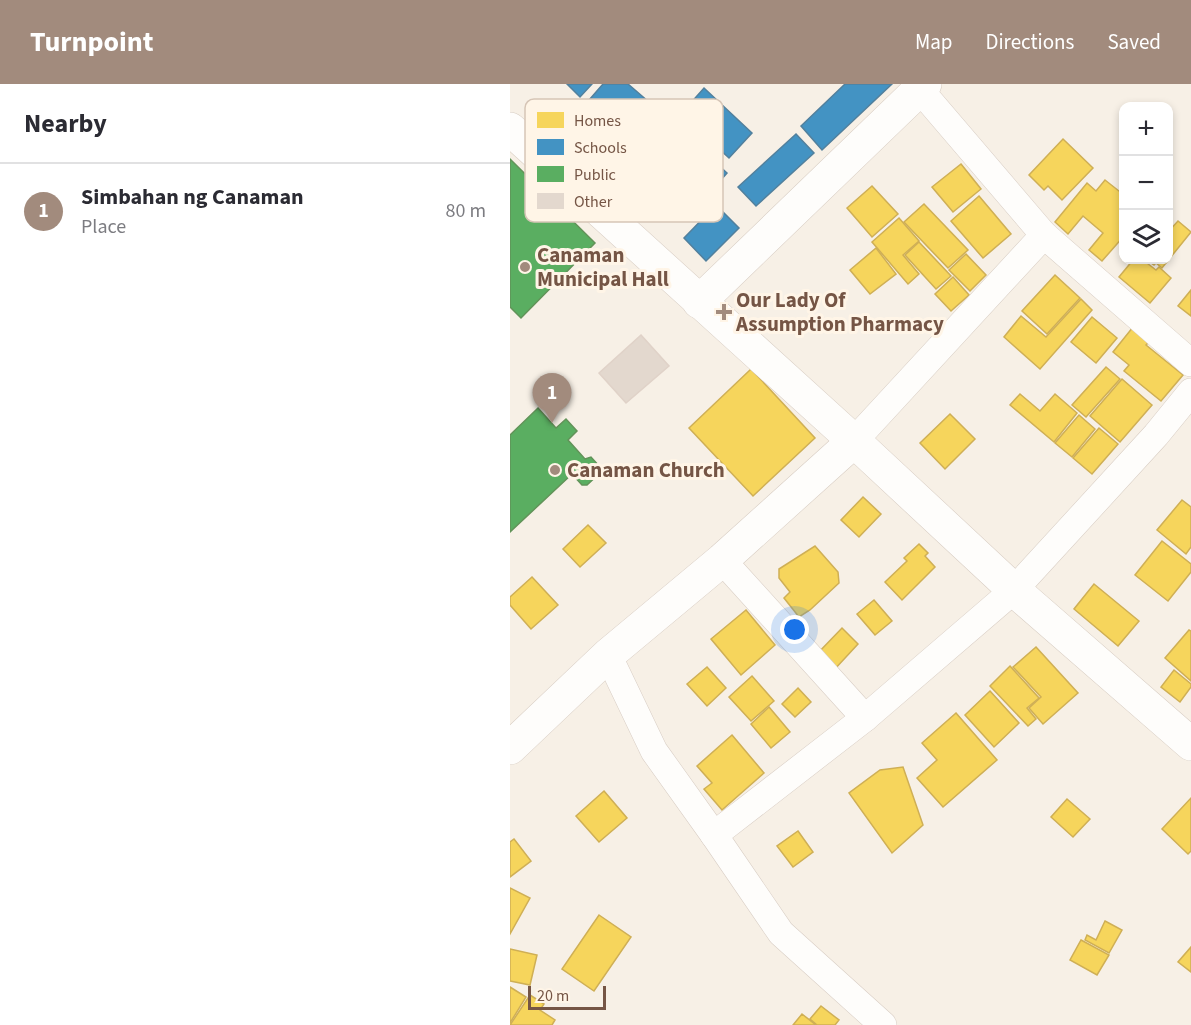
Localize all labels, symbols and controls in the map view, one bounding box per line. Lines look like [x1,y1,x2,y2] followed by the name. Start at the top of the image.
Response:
[30,22,154,62] text: Turnpoint
[915,27,953,57] text: Map
[986,27,1074,57] text: Directions
[1107,27,1161,57] text: Saved
[525,99,723,222] legend
[1119,102,1173,264] map controls
[1119,102,1173,156] button: +
[24,105,107,142] text: Nearby
[574,110,621,132] text: Homes
[574,137,627,159] text: Schools
[1119,156,1173,210] button: −
[574,164,616,186] text: Public
[81,181,304,213] text: Simbahan ng Canaman
[574,191,613,213] text: Other
[38,197,49,225] text: 1
[446,197,486,225] text: 80 m
[1119,210,1173,264] button: layers
[81,213,126,241] text: Place
[537,240,669,294] place label: Canaman Municipal Hall
[518,260,532,274] marker: Canaman Municipal Hall
[735,285,944,339] place label: Our Lady Of Assumption Pharmacy
[717,305,731,319] marker: Our Lady Of Assumption Pharmacy
[532,374,572,423] pin: 1
[567,455,725,485] place label: Canaman Church
[548,463,562,477] marker: Canaman Church
[780,615,809,644] your location
[528,983,606,1010] scale bar
[537,985,569,1007] text: 20 m

